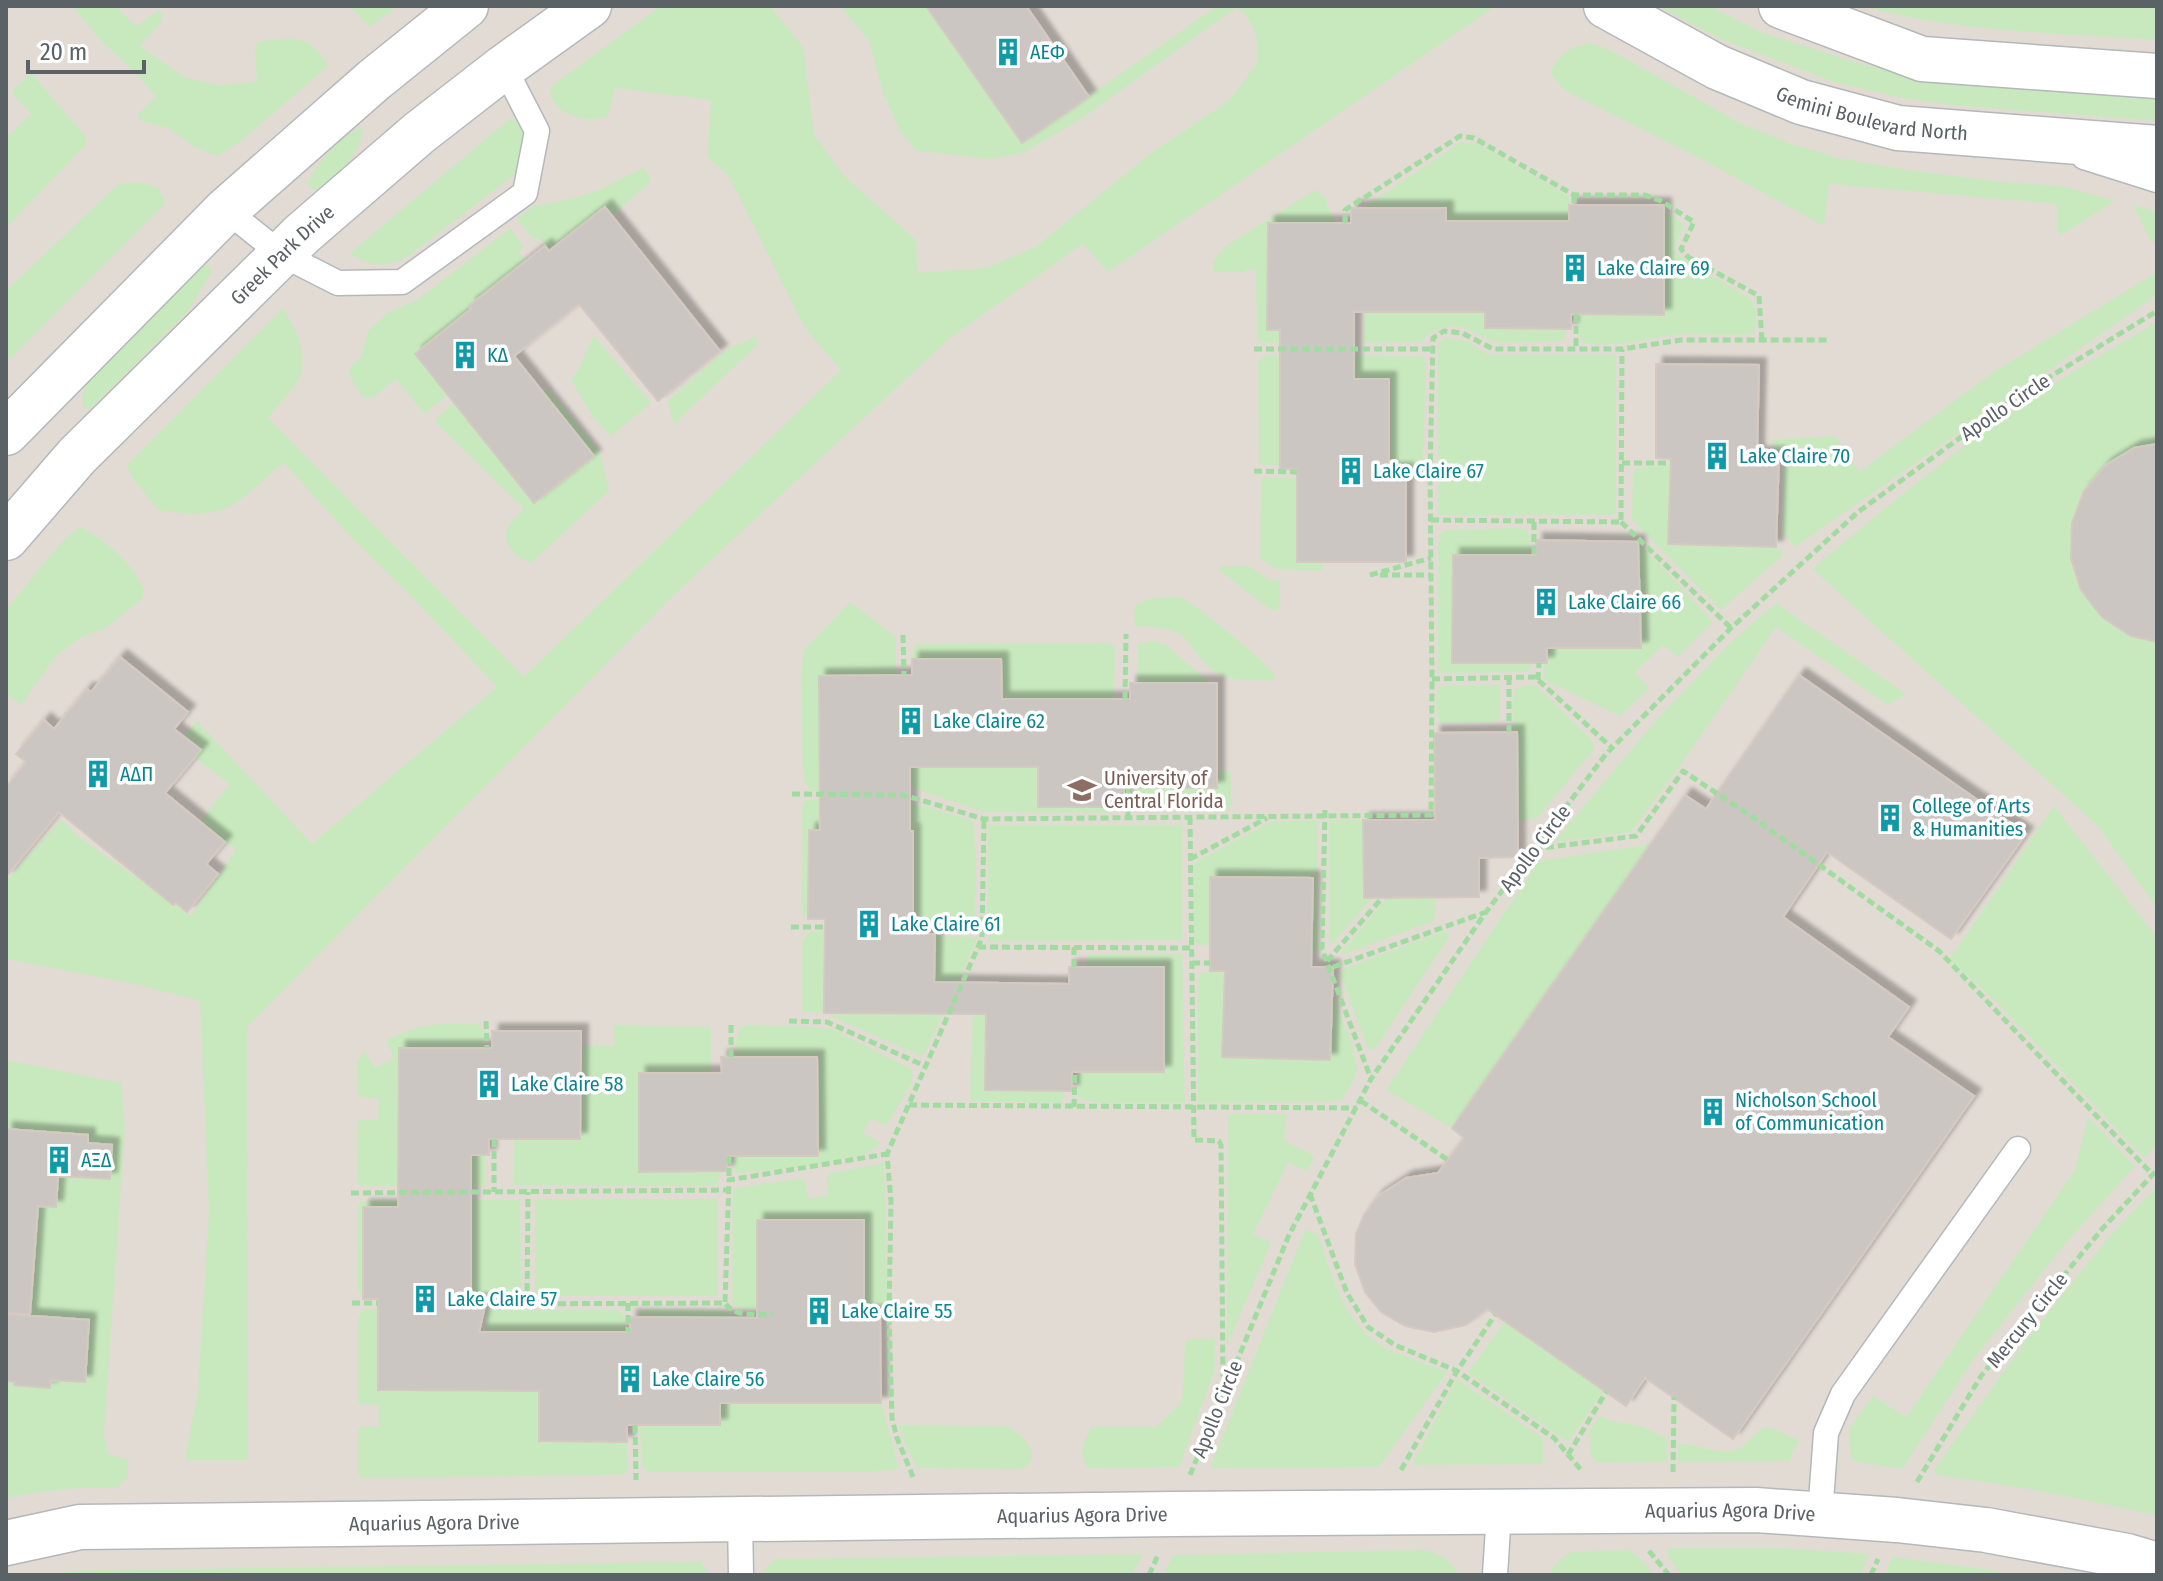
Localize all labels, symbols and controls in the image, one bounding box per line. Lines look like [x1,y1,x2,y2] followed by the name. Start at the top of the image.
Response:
[28,24,144,74] scale bar
[993,37,1023,67] building icon: AEΦ
[40,38,87,66] text: 20 m
[1030,40,1065,64] place label: AEΦ
[1773,81,1969,145] street label: Gemini Boulevard North
[225,200,339,310] street label: Greek Park Drive
[1560,253,1590,283] building icon: Lake Claire 69
[1597,256,1710,280] place label: Lake Claire 69
[450,340,480,370] building icon: ΚΔ
[487,343,509,367] place label: ΚΔ
[1956,368,2054,446] street label: Apollo Circle
[1702,441,1732,471] building icon: Lake Claire 70
[1739,444,1851,468] place label: Lake Claire 70
[1336,456,1366,486] building icon: Lake Claire 67
[1373,459,1484,483] place label: Lake Claire 67
[1531,587,1561,617] building icon: Lake Claire 66
[1568,590,1681,614] place label: Lake Claire 66
[896,706,926,736] building icon: Lake Claire 62
[933,709,1045,733] place label: Lake Claire 62
[83,759,113,789] building icon: ΑΔΠ
[120,762,153,786] place label: ΑΔΠ
[1104,766,1223,813] place label: University of Central Florida
[1067,775,1097,805] school or university icon: University of Central Florida
[1912,794,2030,841] place label: College of Arts & Humanities
[1495,800,1575,896] street label: Apollo Circle
[1875,803,1905,833] building icon: College of Arts & Humanities
[854,909,884,939] building icon: Lake Claire 61
[891,912,1001,936] place label: Lake Claire 61
[474,1069,504,1099] building icon: Lake Claire 58
[511,1072,623,1096] place label: Lake Claire 58
[1735,1088,1884,1135] place label: Nicholson School of Communication
[1698,1097,1728,1127] building icon: Nicholson School of Communication
[44,1145,74,1175] building icon: ΑΞΔ
[81,1148,112,1172] place label: ΑΞΔ
[1981,1268,2073,1372] street label: Mercury Circle
[410,1284,440,1314] building icon: Lake Claire 57
[447,1287,557,1311] place label: Lake Claire 57
[804,1296,834,1326] building icon: Lake Claire 55
[841,1299,952,1323] place label: Lake Claire 55
[1187,1357,1247,1461] street label: Apollo Circle
[615,1364,645,1394] building icon: Lake Claire 56
[652,1367,764,1391] place label: Lake Claire 56
[1645,1498,1816,1526] street label: Aquarius Agora Drive
[997,1502,1168,1528] street label: Aquarius Agora Drive
[349,1510,520,1536] street label: Aquarius Agora Drive

